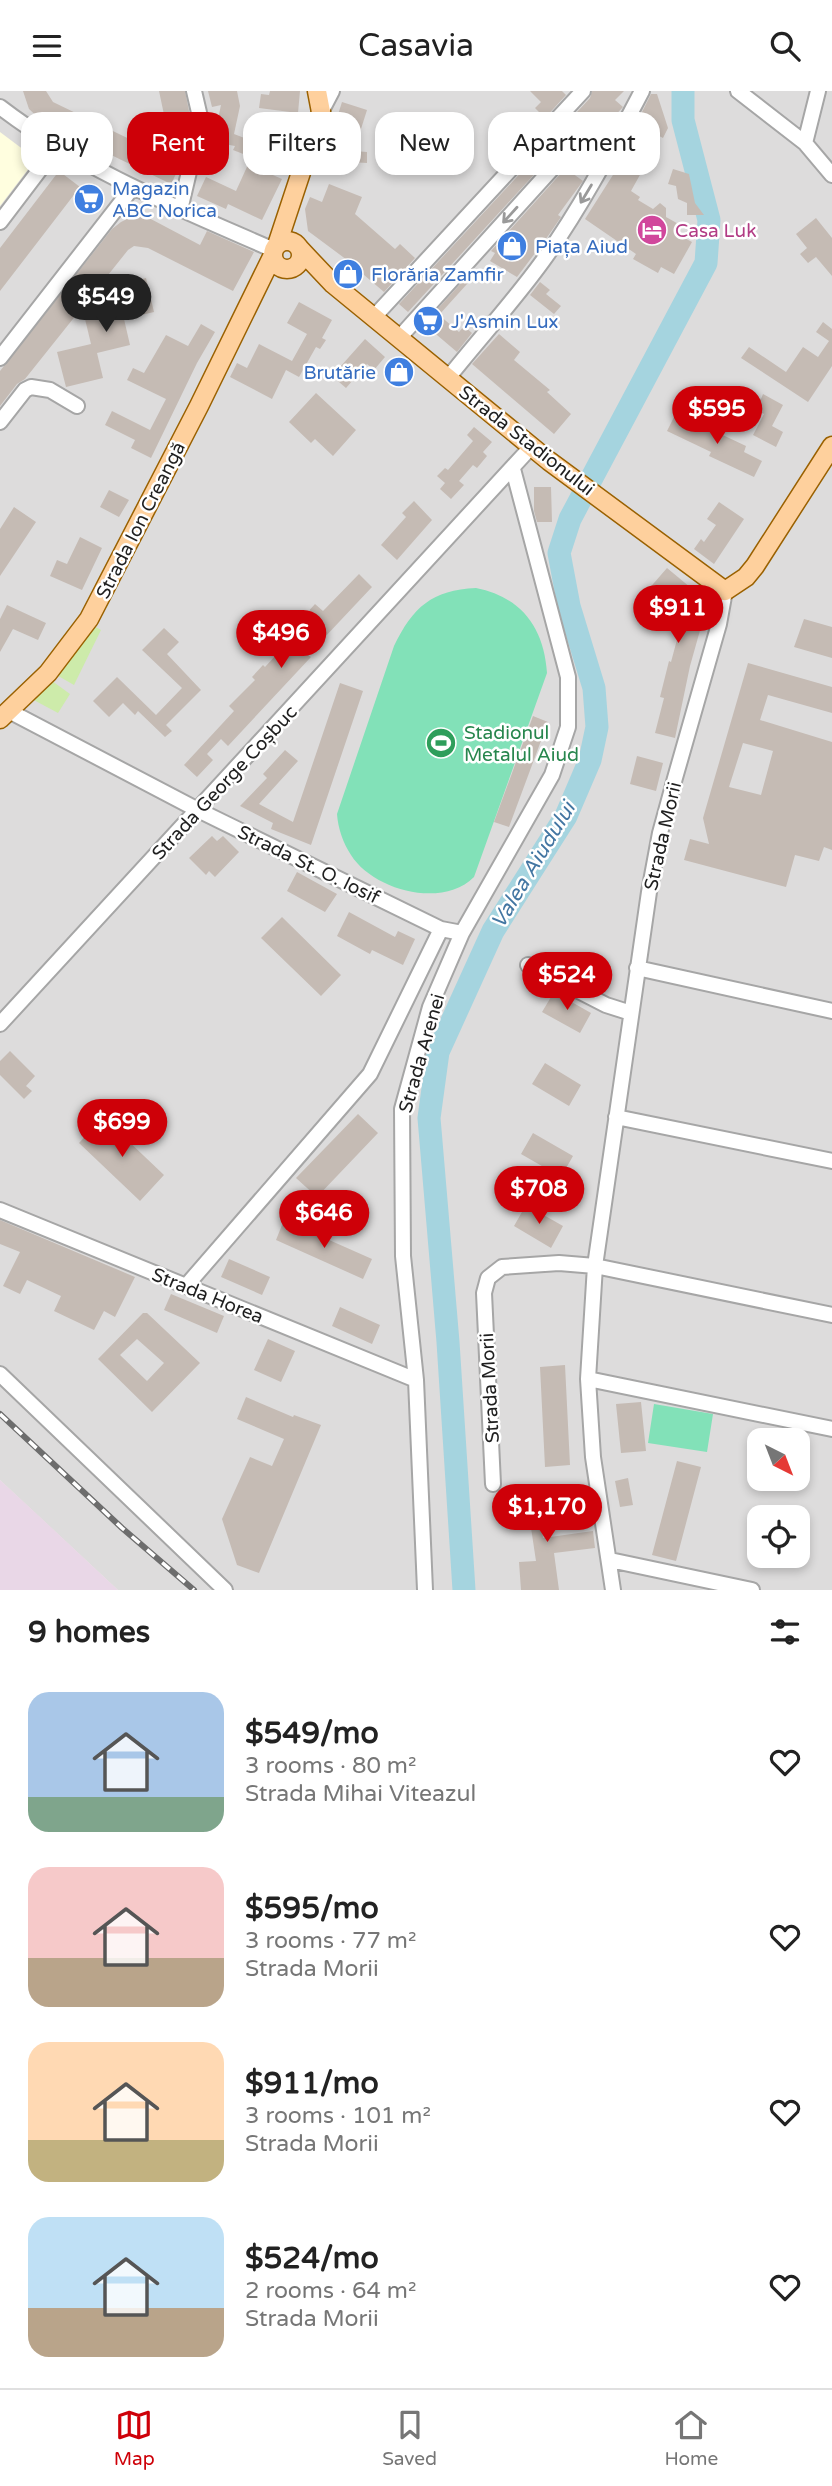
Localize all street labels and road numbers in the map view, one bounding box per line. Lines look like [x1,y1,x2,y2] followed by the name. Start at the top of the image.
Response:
[454,381,598,500] street label: Strada Stadionului
[92,438,190,603] street label: Strada Ion Creangă
[148,701,302,864] street label: Strada George Coșbuc
[640,780,686,893] street label: Strada Morii
[234,821,384,909] street label: Strada St. O. Iosif
[394,991,449,1115] street label: Strada Arenei
[149,1264,267,1328] street label: Strada Horea
[476,1332,504,1444] street label: Strada Morii

